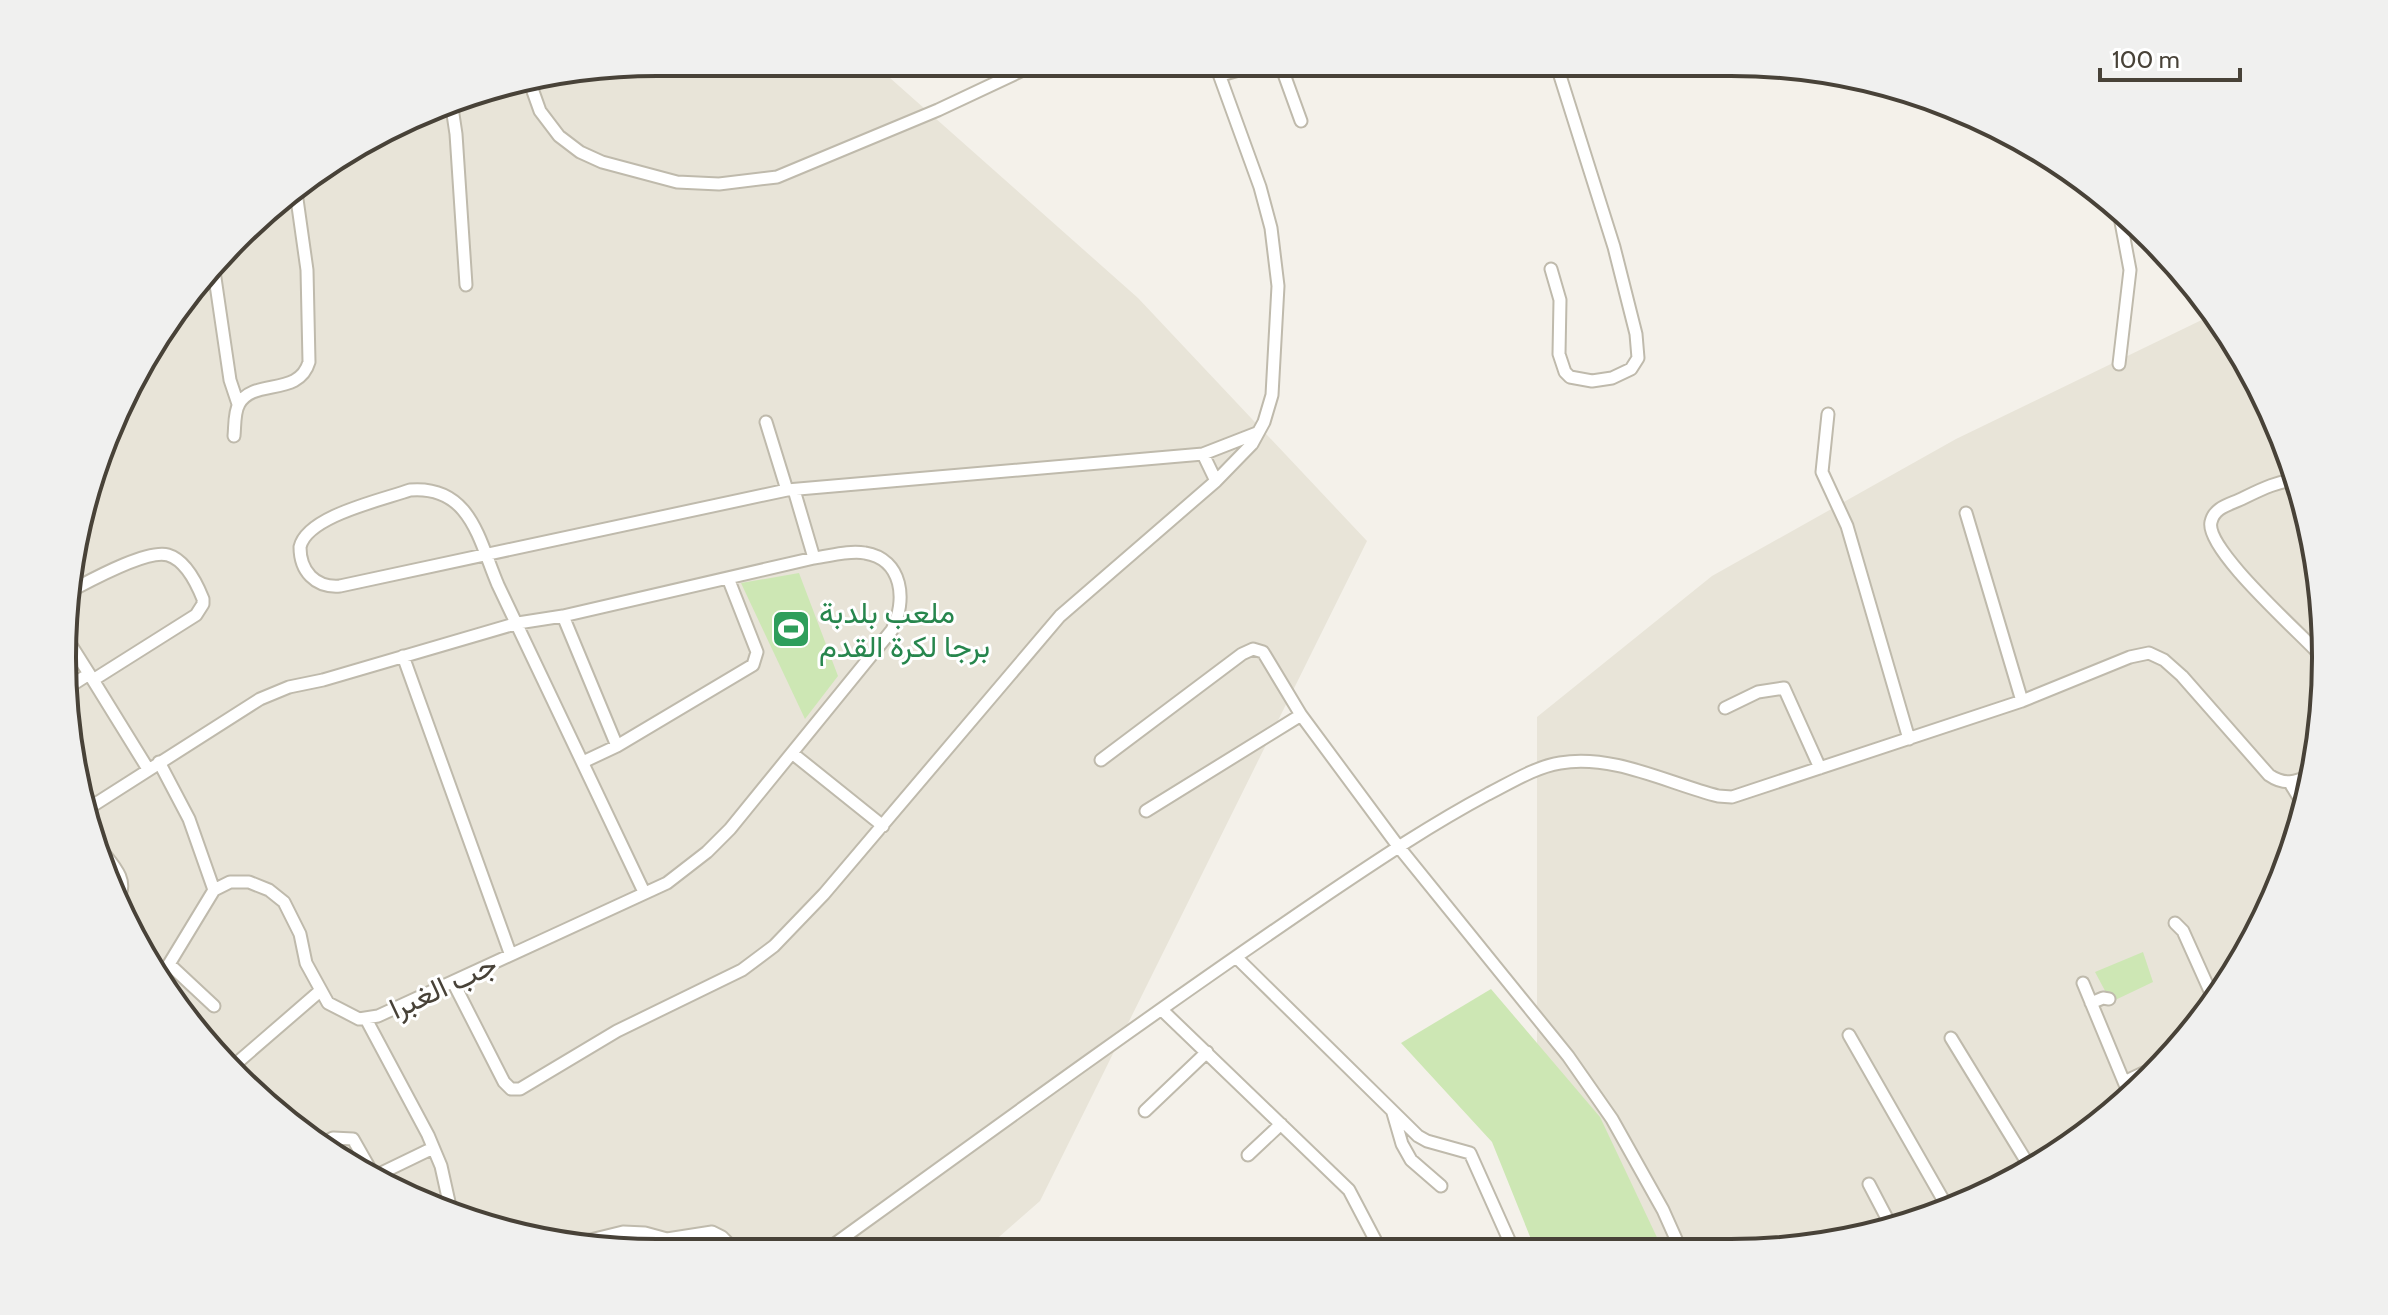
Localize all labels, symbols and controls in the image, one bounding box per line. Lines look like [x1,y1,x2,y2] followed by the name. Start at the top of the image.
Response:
[2100,32,2240,82] scale bar
[2112,45,2180,74] text: 100 m
[819,594,990,666] place label: ملعب بلدبة برجا لكرة القدم
[770,608,812,650] sports icon: ملعب بلدبة برجا لكرة القدم
[383,945,503,1027] street label: جب الغبرا

